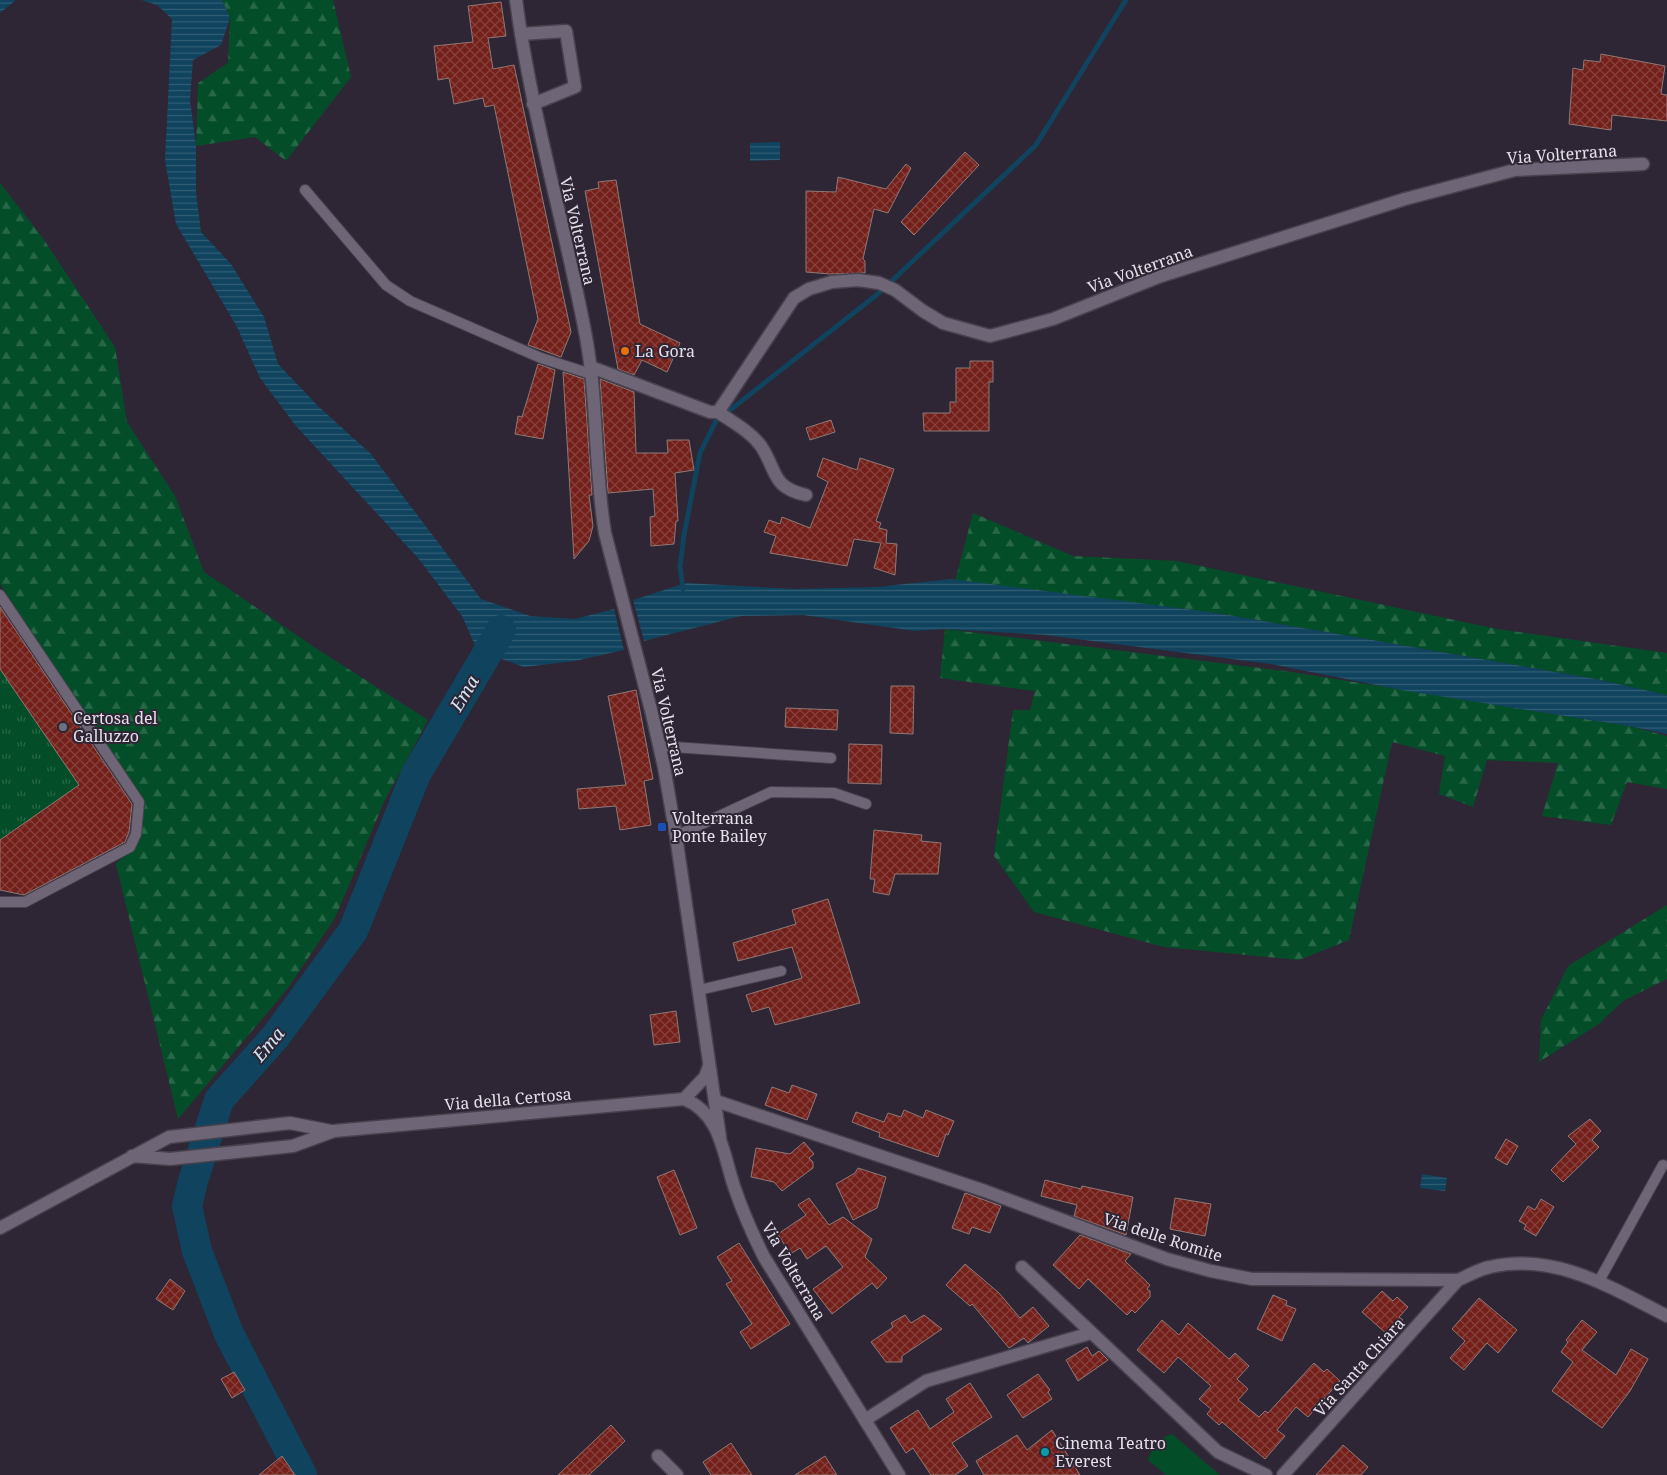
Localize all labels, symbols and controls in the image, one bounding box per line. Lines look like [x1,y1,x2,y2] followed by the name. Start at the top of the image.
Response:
[1506,139,1618,169] street label: Via Volterrana
[555,175,601,287] street label: Via Volterrana
[1084,240,1196,298] street label: Via Volterrana
[635,340,695,362] place label: La Gora
[619,345,631,357] marker: La Gora
[646,666,692,778] street label: Via Volterrana
[443,670,484,716] water label: Ema
[73,707,158,747] place label: Certosa del Galluzzo
[57,721,69,733] marker: Certosa del Galluzzo
[672,807,768,847] place label: Volterrana Ponte Bailey
[656,821,668,833] marker: Volterrana Ponte Bailey
[246,1021,290,1067] water label: Ema
[443,1082,573,1116] street label: Via della Certosa
[1101,1207,1225,1267] street label: Via delle Romite
[757,1218,831,1324] street label: Via Volterrana
[1309,1313,1409,1421] street label: Via Santa Chiara
[1055,1432,1166,1472] place label: Cinema Teatro Everest
[1039,1446,1051,1458] marker: Cinema Teatro Everest

